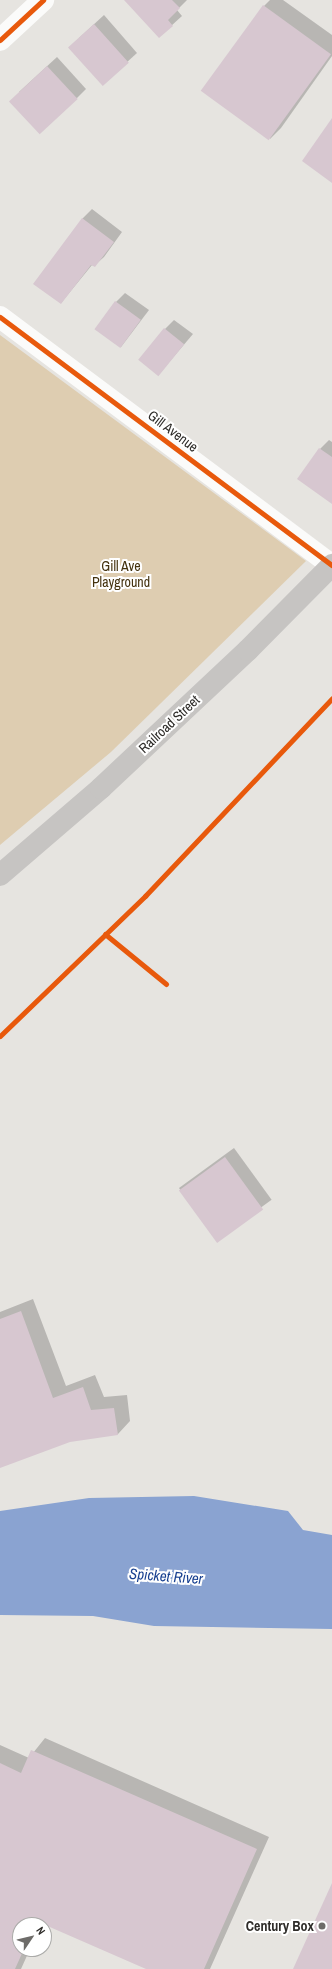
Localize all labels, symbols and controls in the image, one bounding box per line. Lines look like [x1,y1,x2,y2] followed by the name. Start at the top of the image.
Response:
[144,406,202,456] street label: Gill Avenue
[92,558,150,590] park label: Gill Ave Playground
[135,692,203,756] street label: Railroad Street
[129,1564,203,1588] water label: Spicket River
[12,1917,52,1957] north arrow
[246,1918,314,1934] place label: Century Box
[317,1921,327,1931] marker: Century Box
[33,1924,49,1937] text: N

